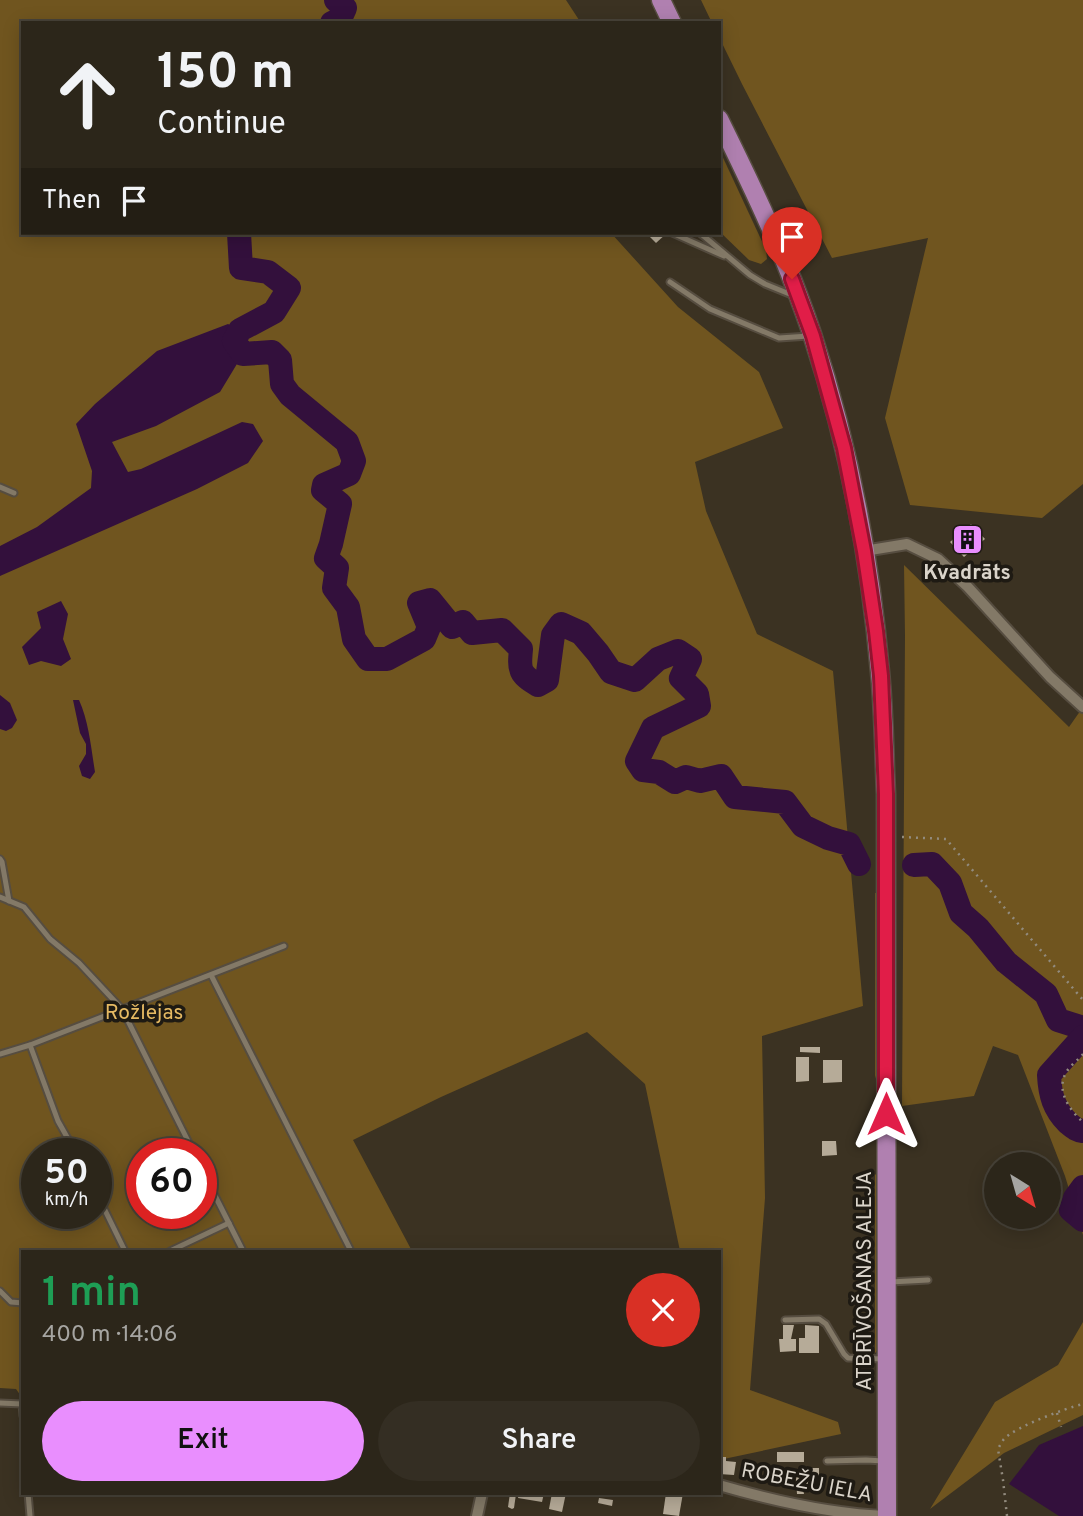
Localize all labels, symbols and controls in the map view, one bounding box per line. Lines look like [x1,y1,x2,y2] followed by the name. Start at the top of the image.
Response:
[157,44,294,106] text: 150 m
[42,49,133,140] icon: ahead
[157,105,286,145] text: Continue
[115,182,153,220] icon: arrive
[42,185,101,218] text: Then
[762,207,822,279] pin
[773,218,811,256] icon: arrive
[950,523,984,557] building icon: Kvadrāts
[923,560,1011,587] place label: Kvadrāts
[105,1000,183,1027] park label: Rožlejas
[849,1077,923,1151] position arrow
[126,1138,217,1229] speed limit sign: 60
[44,1152,89,1196] text: 50
[984,1152,1060,1228] north arrow
[984,1152,1061,1229] map controls
[851,1171,879,1391] street label: ATBRĪVOŠANAS ALEJA
[45,1189,88,1212] text: km/h
[42,1268,141,1321] text: 1 min
[626,1273,700,1347] button: close
[42,1321,177,1350] text: 400 m · 14:06
[42,1401,364,1481] button: Exit
[378,1401,700,1481] button: Share
[739,1457,875,1509] street label: ROBEŽU IELA

